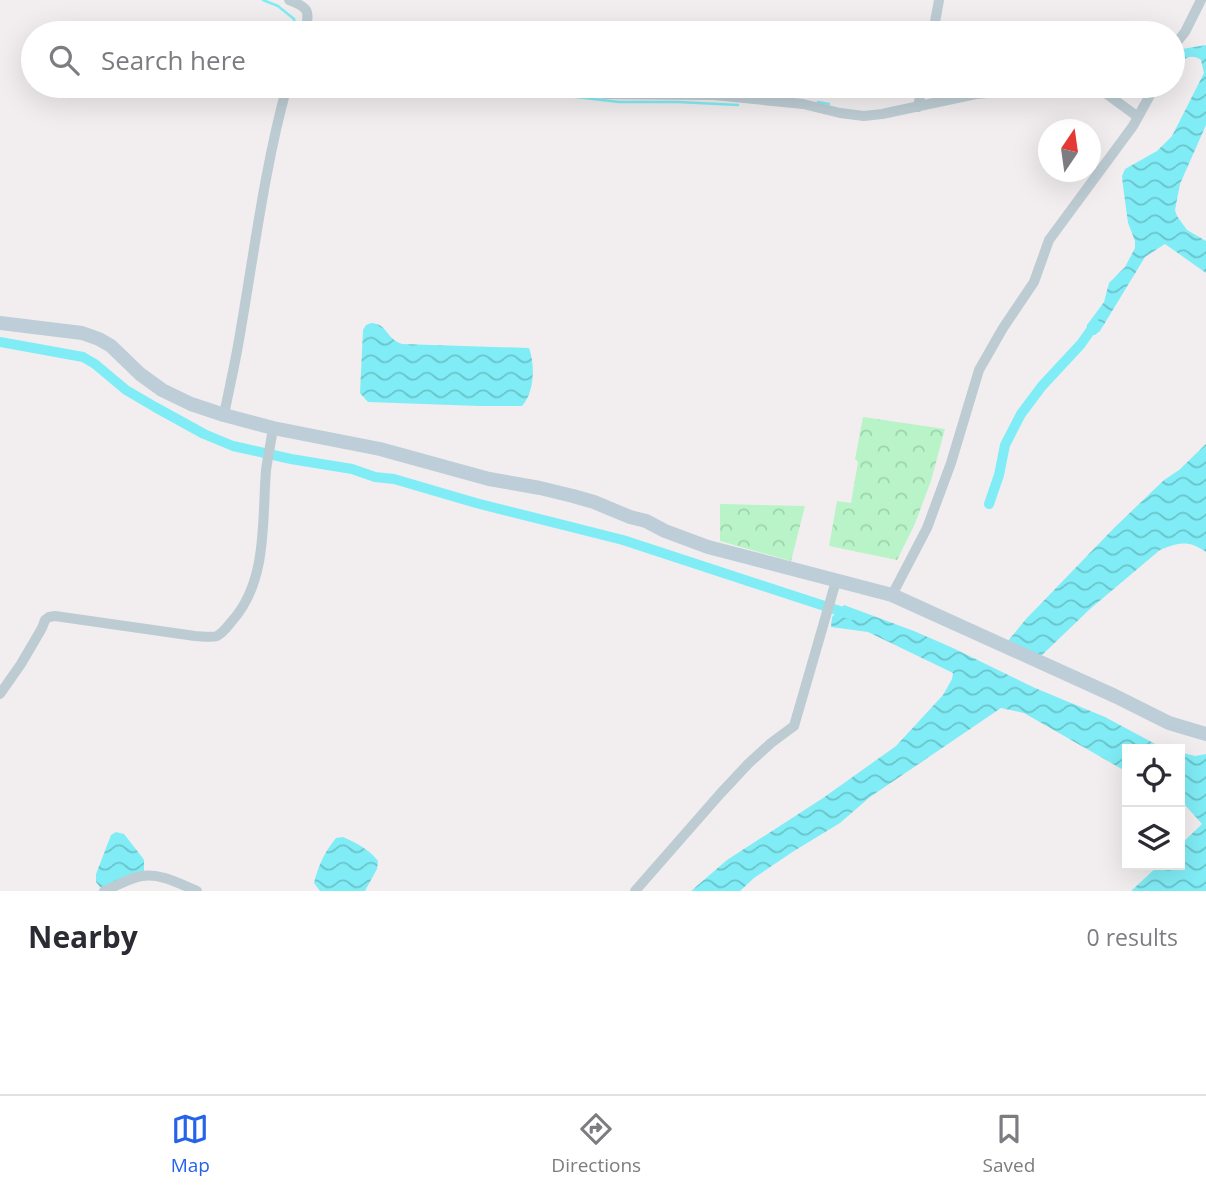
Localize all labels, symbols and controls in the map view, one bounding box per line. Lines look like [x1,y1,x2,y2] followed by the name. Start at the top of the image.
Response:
[21,21,1185,98] search box
[45,41,83,79] icon: search
[101,42,246,78] text: Search here
[1038,119,1101,182] north arrow
[1122,744,1185,870] map controls
[1122,744,1185,807] button: locate
[1122,807,1185,870] button: layers
[28,916,138,957] text: Nearby
[1087,921,1178,953] text: 0 results
[171,1110,210,1178] tab: Map
[551,1110,641,1178] tab: Directions
[983,1110,1035,1178] tab: Saved

